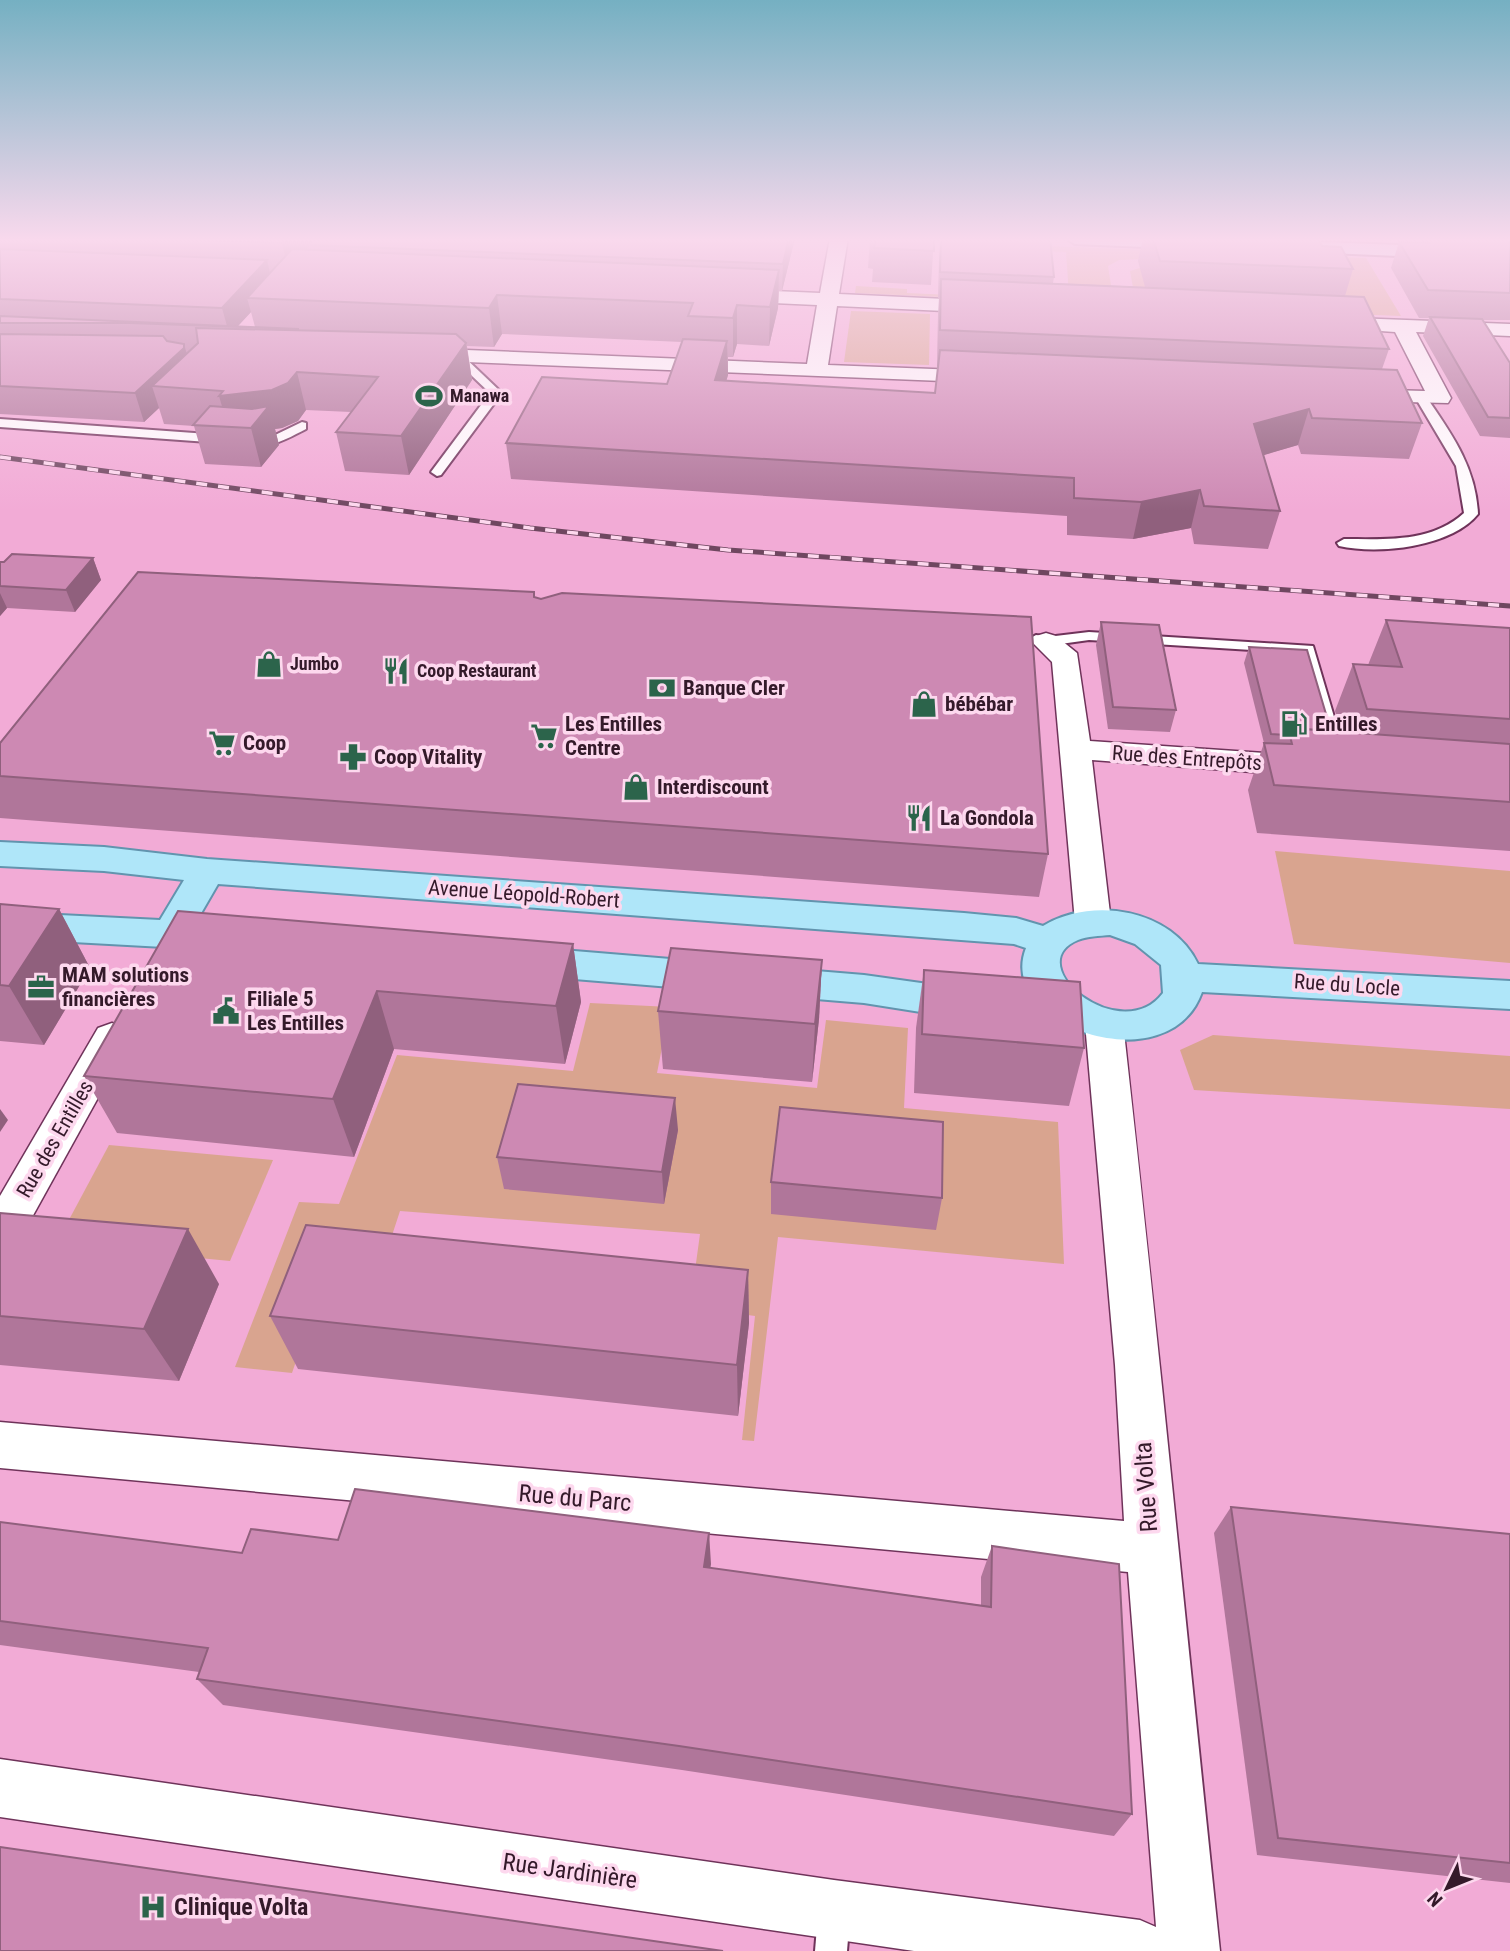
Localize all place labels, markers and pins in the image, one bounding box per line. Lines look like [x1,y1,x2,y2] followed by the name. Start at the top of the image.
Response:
[414,381,444,411] sports icon: Manawa
[450,385,509,406] place label: Manawa
[254,649,284,679] shop icon: Jumbo
[290,653,339,674] place label: Jumbo
[381,656,411,686] restaurant icon: Coop Restaurant
[417,660,537,681] place label: Coop Restaurant
[647,673,677,703] bank icon: Banque Cler
[683,676,785,700] place label: Banque Cler
[909,689,939,719] shop icon: bébébar
[945,692,1013,716] place label: bébébar
[1279,709,1309,739] fuel station icon: Entilles
[565,712,662,760] place label: Les Entilles Centre
[1315,712,1378,736] place label: Entilles
[529,721,559,751] supermarket icon: Les Entilles Centre
[207,728,237,758] supermarket icon: Coop
[243,731,286,755] place label: Coop
[338,742,368,772] pharmacy icon: Coop Vitality
[374,745,483,769] place label: Coop Vitality
[621,772,651,802] shop icon: Interdiscount
[657,775,769,799] place label: Interdiscount
[904,803,934,833] restaurant icon: La Gondola
[940,806,1034,830] place label: La Gondola
[62,963,189,1011] place label: MAM solutions financières
[26,972,56,1002] office icon: MAM solutions financières
[247,987,344,1035] place label: Filiale 5 Les Entilles
[211,996,241,1026] public building icon: Filiale 5 Les Entilles
[138,1892,168,1922] hospital icon: Clinique Volta
[174,1893,308,1921] place label: Clinique Volta

